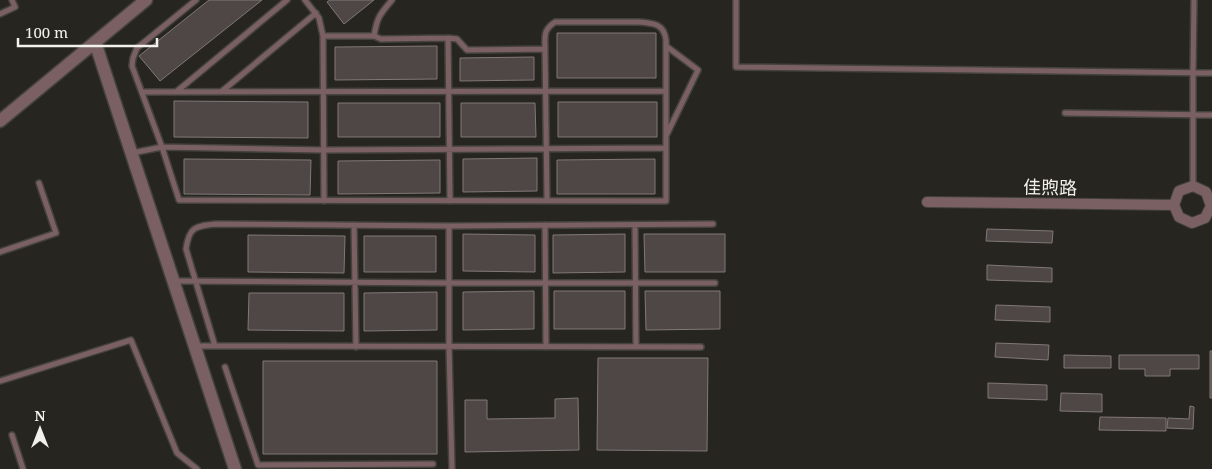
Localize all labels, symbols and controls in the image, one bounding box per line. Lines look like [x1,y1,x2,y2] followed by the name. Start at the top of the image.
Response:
[18,15,156,47] scale bar
[25,22,68,42] text: 100 m
[1023,175,1077,199] street label: 佳煦路
[15,404,65,454] north arrow
[34,406,46,425] text: N

